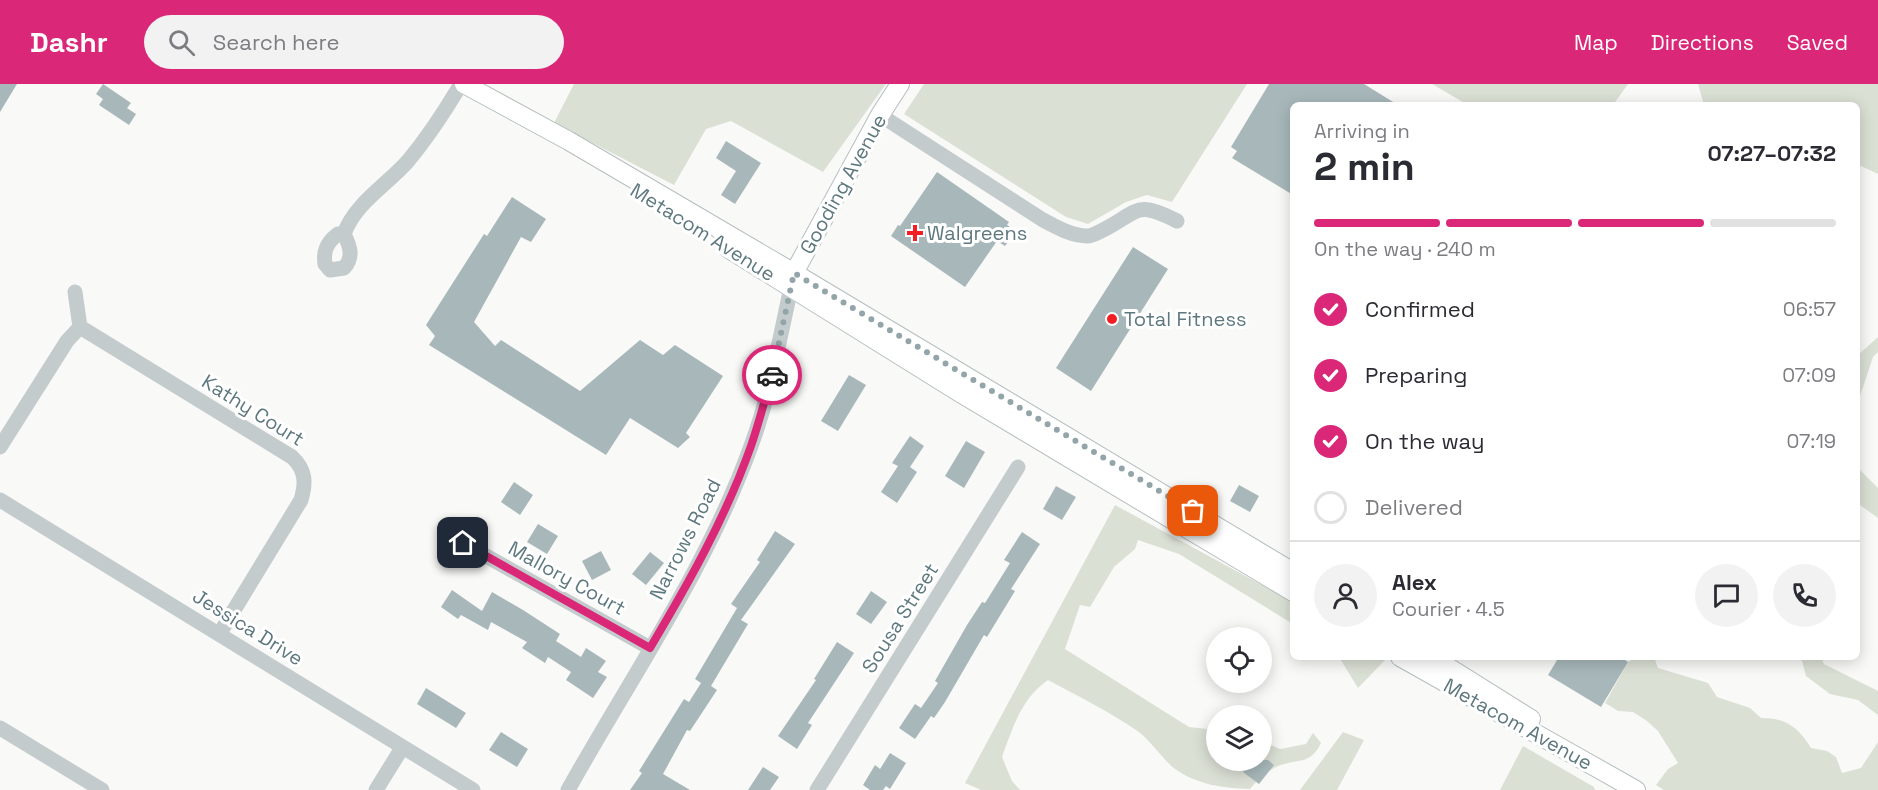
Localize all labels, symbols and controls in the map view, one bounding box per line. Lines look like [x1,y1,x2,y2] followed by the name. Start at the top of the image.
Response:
[144,15,564,69] search box
[30,24,108,60] text: Dashr
[165,26,198,59] icon: search
[213,28,340,56] text: Search here
[1574,29,1618,56] text: Map
[1651,29,1754,56] text: Directions
[1787,29,1848,56] text: Saved
[794,109,892,259] street label: Gooding Avenue
[1314,118,1410,144] text: Arriving in
[1707,139,1836,167] text: 07:27–07:32
[1314,142,1415,191] text: 2 min
[626,177,780,287] street label: Metacom Avenue
[927,220,1027,246] place label: Walgreens
[908,226,922,240] marker: Walgreens
[1314,236,1496,262] text: On the way · 240 m
[1314,293,1347,326] icon: check
[1365,295,1475,323] text: Confirmed
[1783,296,1836,322] text: 06:57
[1124,306,1246,332] place label: Total Fitness
[1105,312,1119,326] marker: Total Fitness
[742,345,802,405] courier
[756,359,789,392] icon: car
[1314,359,1347,392] icon: check
[1365,361,1467,389] text: Preparing
[1782,362,1836,388] text: 07:09
[197,368,309,452] street label: Kathy Court
[1314,425,1347,458] icon: check
[1365,427,1484,455] text: On the way
[1787,428,1836,454] text: 07:19
[643,474,727,604] street label: Narrows Road
[1167,485,1218,536] pin
[1365,493,1463,521] text: Delivered
[1176,494,1209,527] icon: bag
[437,517,488,568] pin
[446,526,479,559] icon: home
[504,535,630,621] street label: Mallory Court
[856,558,944,678] street label: Sousa Street
[1314,564,1377,627] button: person
[1695,564,1758,627] button: chat
[1773,564,1836,627] button: phone
[1392,568,1437,596] text: Alex
[188,583,308,671] street label: Jessica Drive
[1392,596,1505,622] text: Courier · 4.5
[1206,627,1272,771] map controls
[1206,627,1272,693] button: locate
[1439,672,1597,776] street label: Metacom Avenue
[1206,705,1272,771] button: layers

